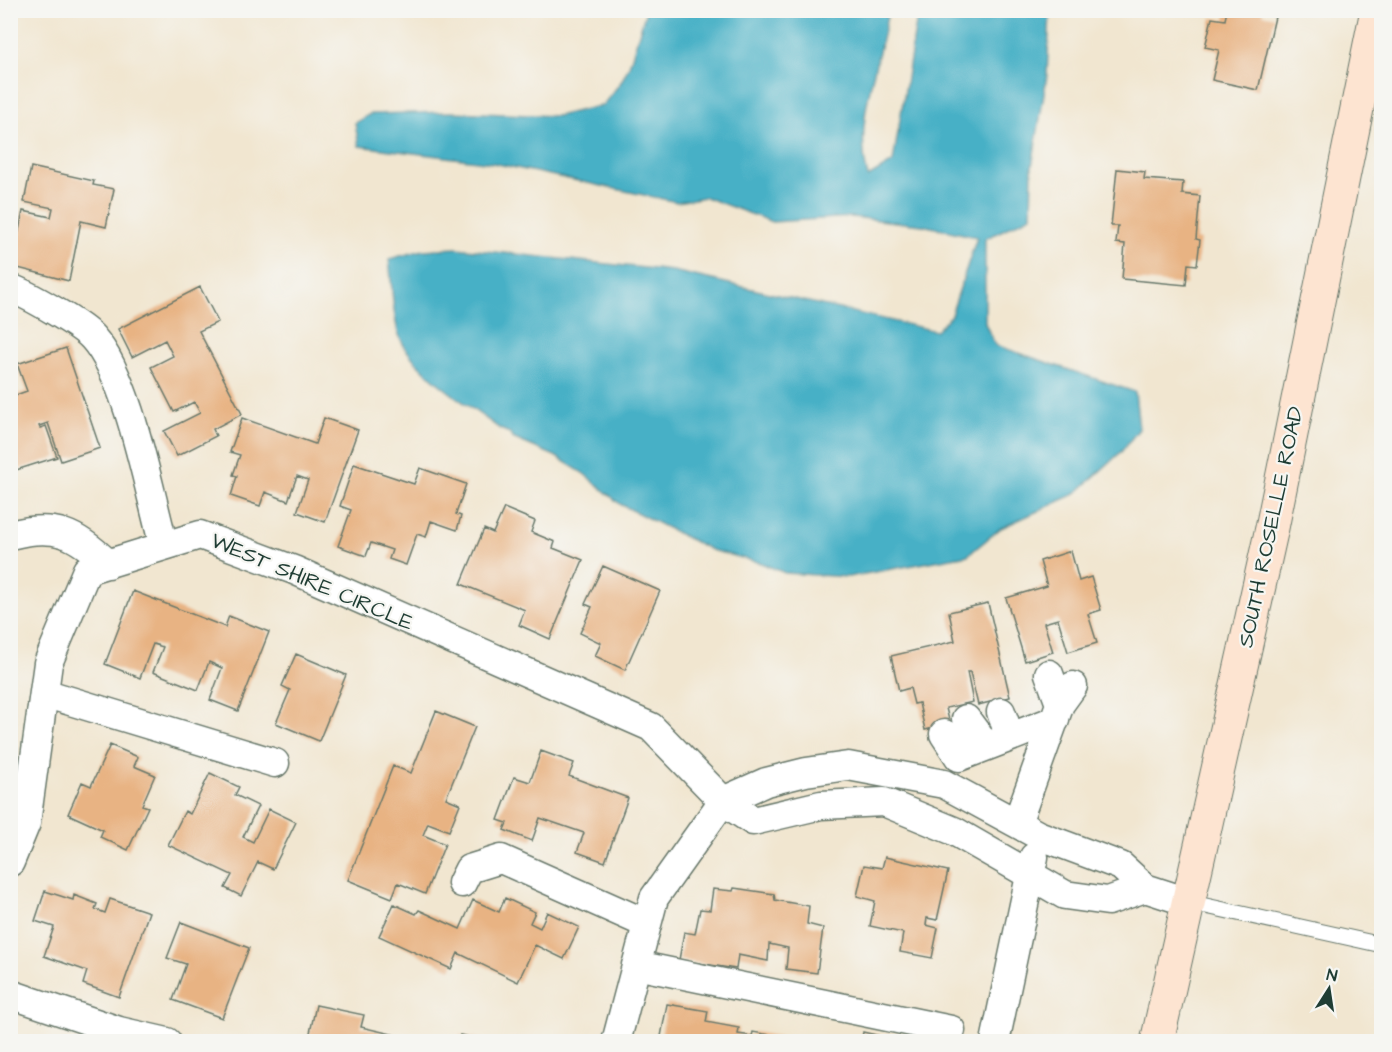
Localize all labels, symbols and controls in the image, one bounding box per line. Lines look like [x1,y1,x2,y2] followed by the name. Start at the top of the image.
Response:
[1230,404,1312,650] street label: SOUTH ROSELLE ROAD
[206,525,418,639] street label: WEST SHIRE CIRCLE
[1299,959,1359,1019] north arrow
[1325,964,1339,987] text: N

